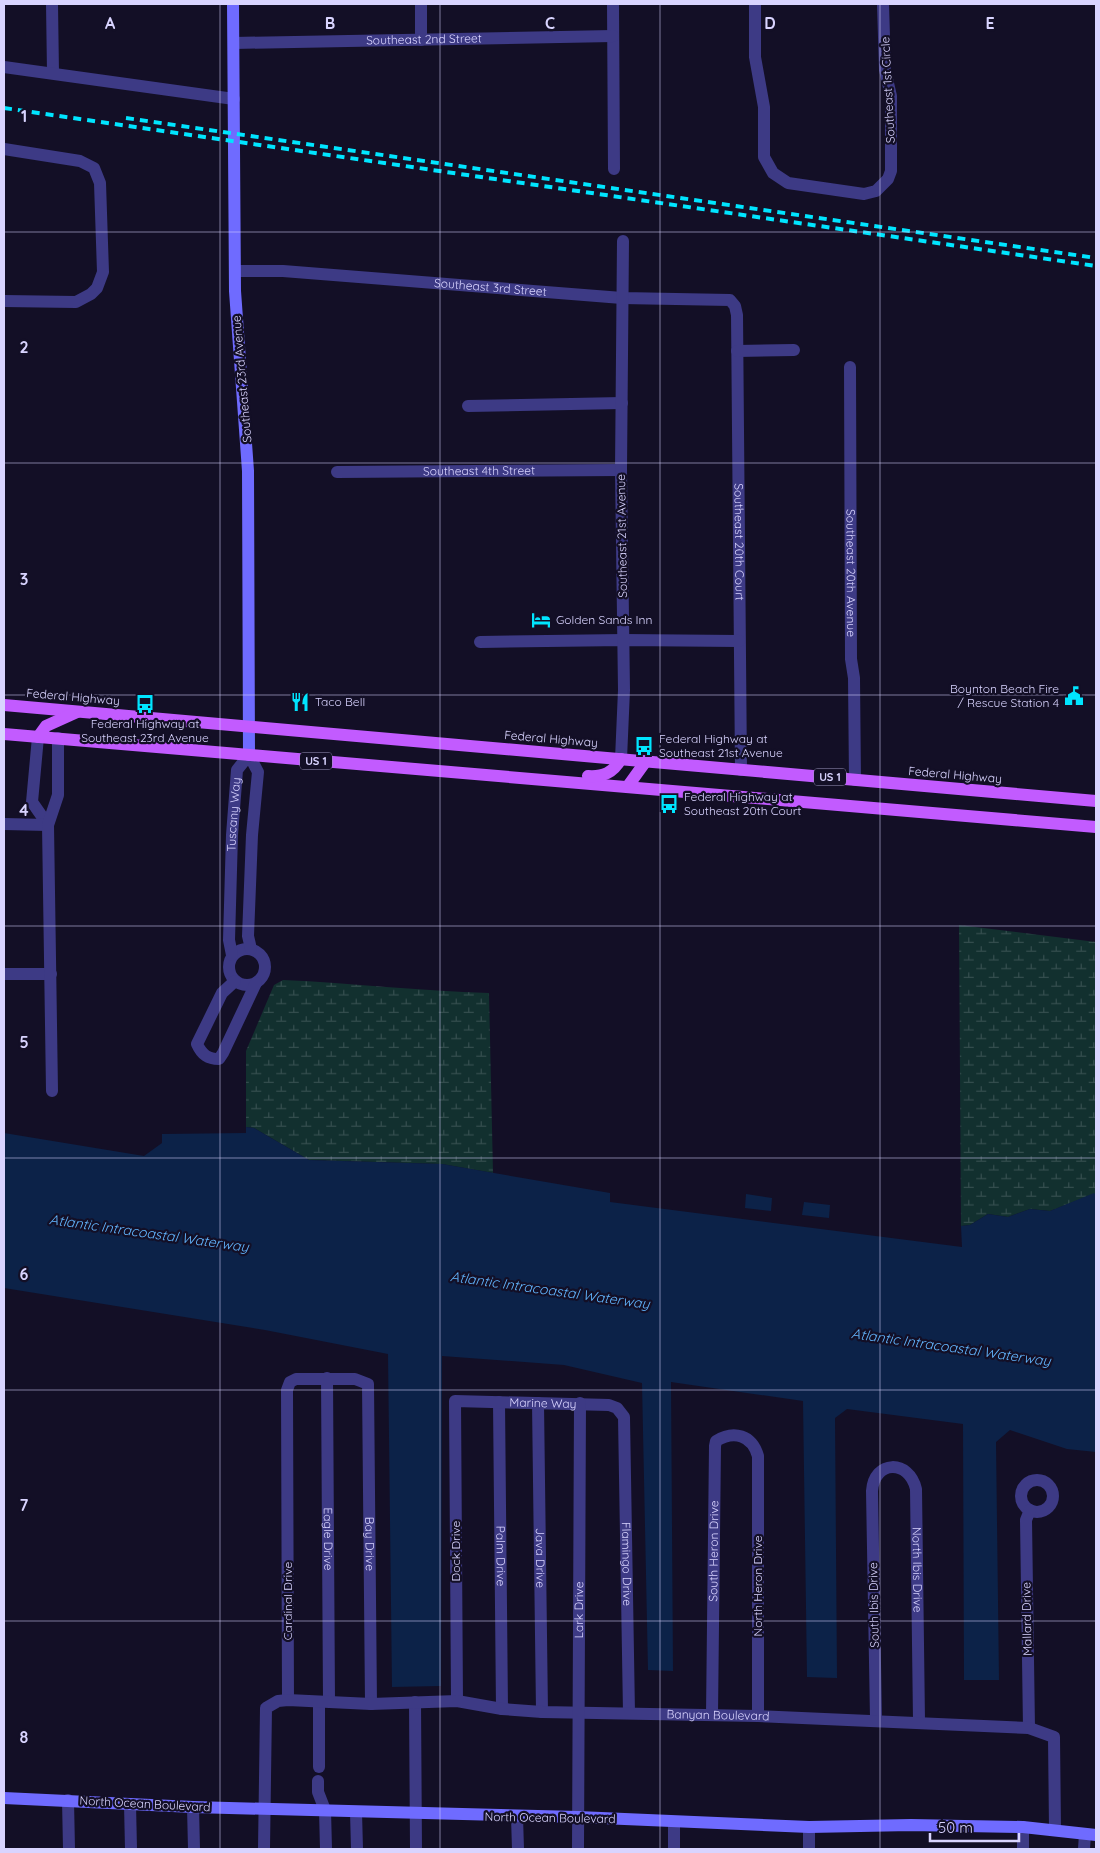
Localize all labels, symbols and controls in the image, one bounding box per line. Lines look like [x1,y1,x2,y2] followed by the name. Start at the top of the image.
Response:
[105,13,116,33] text: A
[325,13,335,33] text: B
[545,13,555,33] text: C
[764,13,776,33] text: D
[985,13,995,33] text: E
[366,30,482,48] street label: Southeast 2nd Street
[877,36,898,144] street label: Southeast 1st Circle
[21,106,27,126] text: 1
[434,275,547,299] street label: Southeast 3rd Street
[228,315,255,443] street label: Southeast 23rd Avenue
[19,337,29,357] text: 2
[423,463,535,478] street label: Southeast 4th Street
[613,474,630,598] street label: Southeast 21st Avenue
[731,483,748,601] street label: Southeast 20th Court
[843,509,859,637] street label: Southeast 20th Avenue
[20,569,28,589] text: 3
[530,609,552,631] hotel icon: Golden Sands Inn
[556,612,653,627] place label: Golden Sands Inn
[950,681,1059,710] place label: Boynton Beach Fire / Rescue Station 4
[26,685,120,708] street label: Federal Highway
[1063,685,1085,707] public building icon: Boynton Beach Fire / Rescue Station 4
[289,691,311,713] restaurant icon: Taco Bell
[134,693,156,715] bus stop icon: Federal Highway at Southeast 23rd Avenue
[315,694,365,709] place label: Taco Bell
[81,716,209,745] place label: Federal Highway at Southeast 23rd Avenue
[504,727,598,750] street label: Federal Highway
[659,731,783,760] place label: Federal Highway at Southeast 21st Avenue
[633,735,655,757] bus stop icon: Federal Highway at Southeast 21st Avenue
[300,752,332,769] road number: US 1
[908,763,1002,786] street label: Federal Highway
[814,769,846,786] road number: US 1
[224,777,243,852] street label: Tuscany Way
[684,789,801,818] place label: Federal Highway at Southeast 20th Court
[658,793,680,815] bus stop icon: Federal Highway at Southeast 20th Court
[19,800,29,820] text: 4
[19,1032,29,1052] text: 5
[48,1210,251,1256] water label: Atlantic Intracoastal Waterway
[20,1264,29,1284] text: 6
[449,1267,652,1313] water label: Atlantic Intracoastal Waterway
[850,1324,1053,1370] water label: Atlantic Intracoastal Waterway
[509,1394,577,1411] street label: Marine Way
[20,1495,29,1515] text: 7
[705,1500,721,1602] street label: South Heron Drive
[321,1507,336,1571] street label: Eagle Drive
[362,1517,378,1571] street label: Bay Drive
[448,1520,463,1581] street label: Dock Drive
[619,1522,635,1606] street label: Flamingo Drive
[493,1526,509,1586] street label: Palm Drive
[909,1527,926,1613] street label: North Ibis Drive
[533,1528,548,1588] street label: Java Drive
[750,1535,765,1636] street label: North Heron Drive
[280,1562,295,1640] street label: Cardinal Drive
[865,1562,882,1648] street label: South Ibis Drive
[571,1581,586,1638] street label: Lark Drive
[1018,1582,1035,1656] street label: Mallard Drive
[667,1706,770,1723] street label: Banyan Boulevard
[20,1727,29,1747] text: 8
[79,1793,211,1814] street label: North Ocean Boulevard
[484,1809,616,1826] street label: North Ocean Boulevard
[930,1810,1019,1842] scale bar
[938,1818,973,1837] text: 50 m

